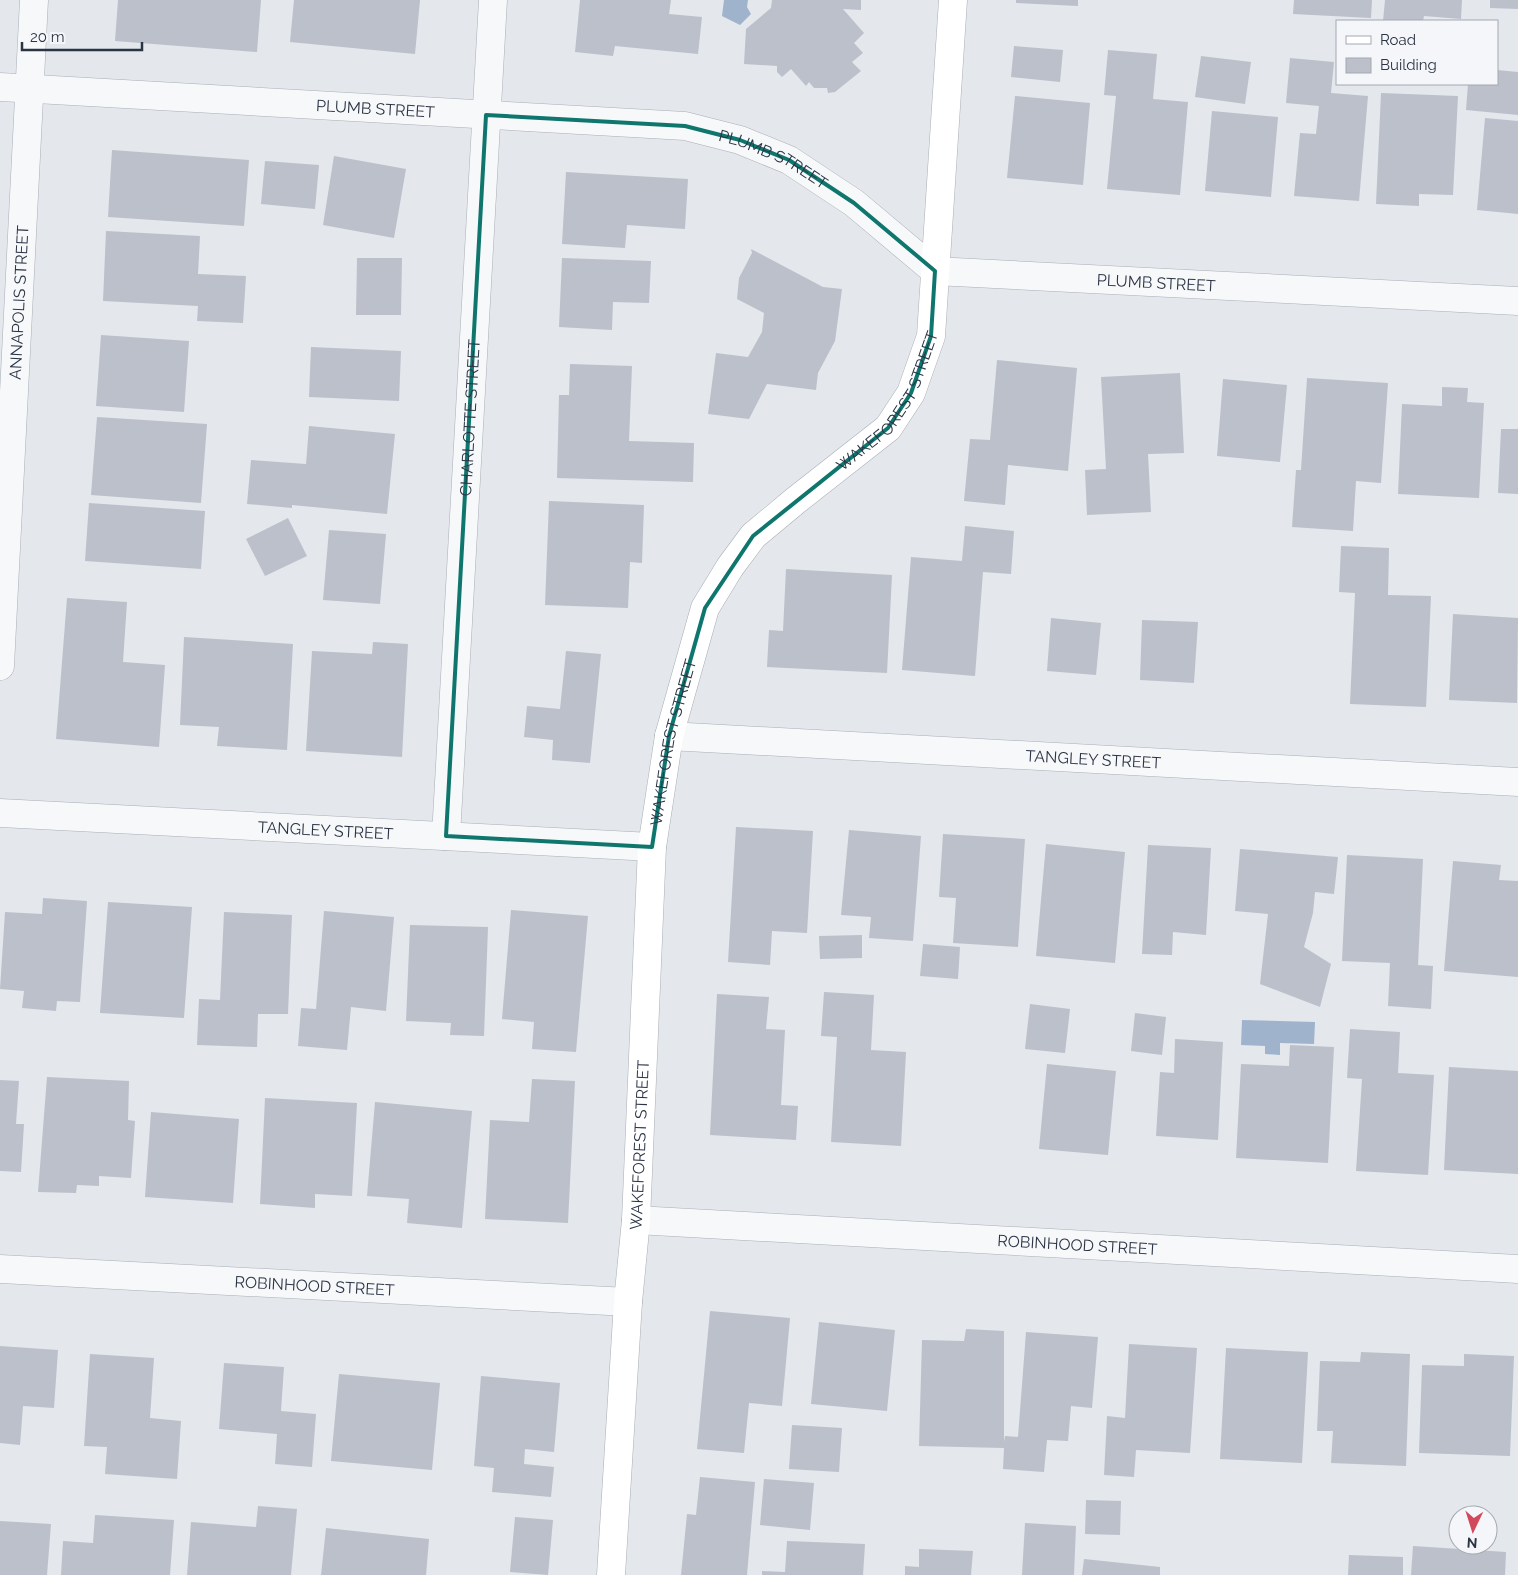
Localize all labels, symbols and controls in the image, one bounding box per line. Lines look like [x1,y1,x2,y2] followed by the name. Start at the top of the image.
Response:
[22,20,142,52] scale bar
[1336,20,1498,85] legend
[30,28,65,46] text: 20 m
[1380,31,1416,49] text: Road
[1380,56,1437,74] text: Building
[315,96,435,122] street label: PLUMB STREET
[717,126,831,193] street label: PLUMB STREET
[6,225,32,380] street label: ANNAPOLIS STREET
[1096,270,1216,295] street label: PLUMB STREET
[833,328,942,475] street label: WAKEFOREST STREET
[456,338,484,497] street label: CHARLOTTE STREET
[646,657,700,827] street label: WAKEFOREST STREET
[1025,746,1162,773] street label: TANGLEY STREET
[257,817,394,844] street label: TANGLEY STREET
[626,1059,653,1231] street label: WAKEFOREST STREET
[997,1231,1158,1259] street label: ROBINHOOD STREET
[234,1272,395,1300] street label: ROBINHOOD STREET
[1448,1505,1498,1555] north arrow
[1466,1535,1478,1551] text: N

